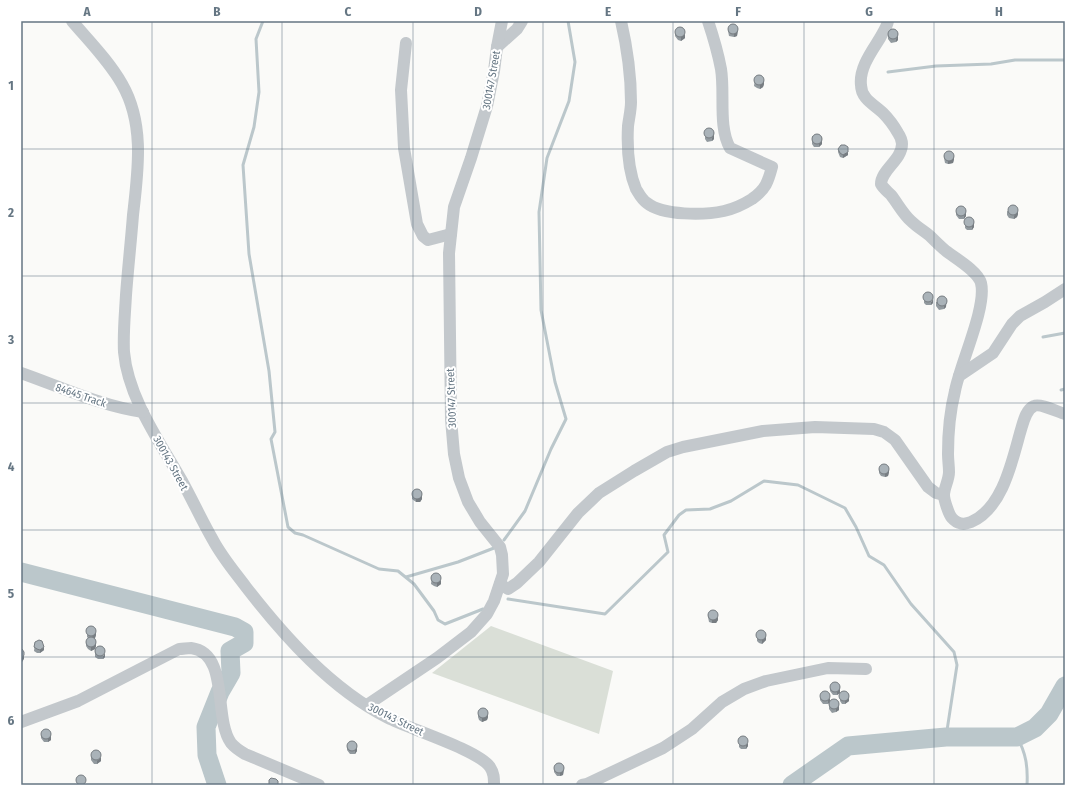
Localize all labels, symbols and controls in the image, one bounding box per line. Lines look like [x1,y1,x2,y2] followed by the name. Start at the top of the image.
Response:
[82,4,91,19] text: A
[213,4,221,19] text: B
[345,4,352,19] text: C
[474,4,482,19] text: D
[605,4,611,19] text: E
[735,4,741,19] text: F
[865,4,873,19] text: G
[995,4,1003,19] text: H
[480,49,503,111] street label: 300147 Street
[8,78,14,93] text: 1
[7,205,14,220] text: 2
[7,332,14,347] text: 3
[444,368,459,428] street label: 300147 Street
[54,381,109,410] street label: 84645 Track
[150,434,191,493] street label: 300143 Street
[8,459,15,474] text: 4
[8,586,14,601] text: 5
[366,700,426,739] street label: 300143 Street
[8,713,15,728] text: 6

